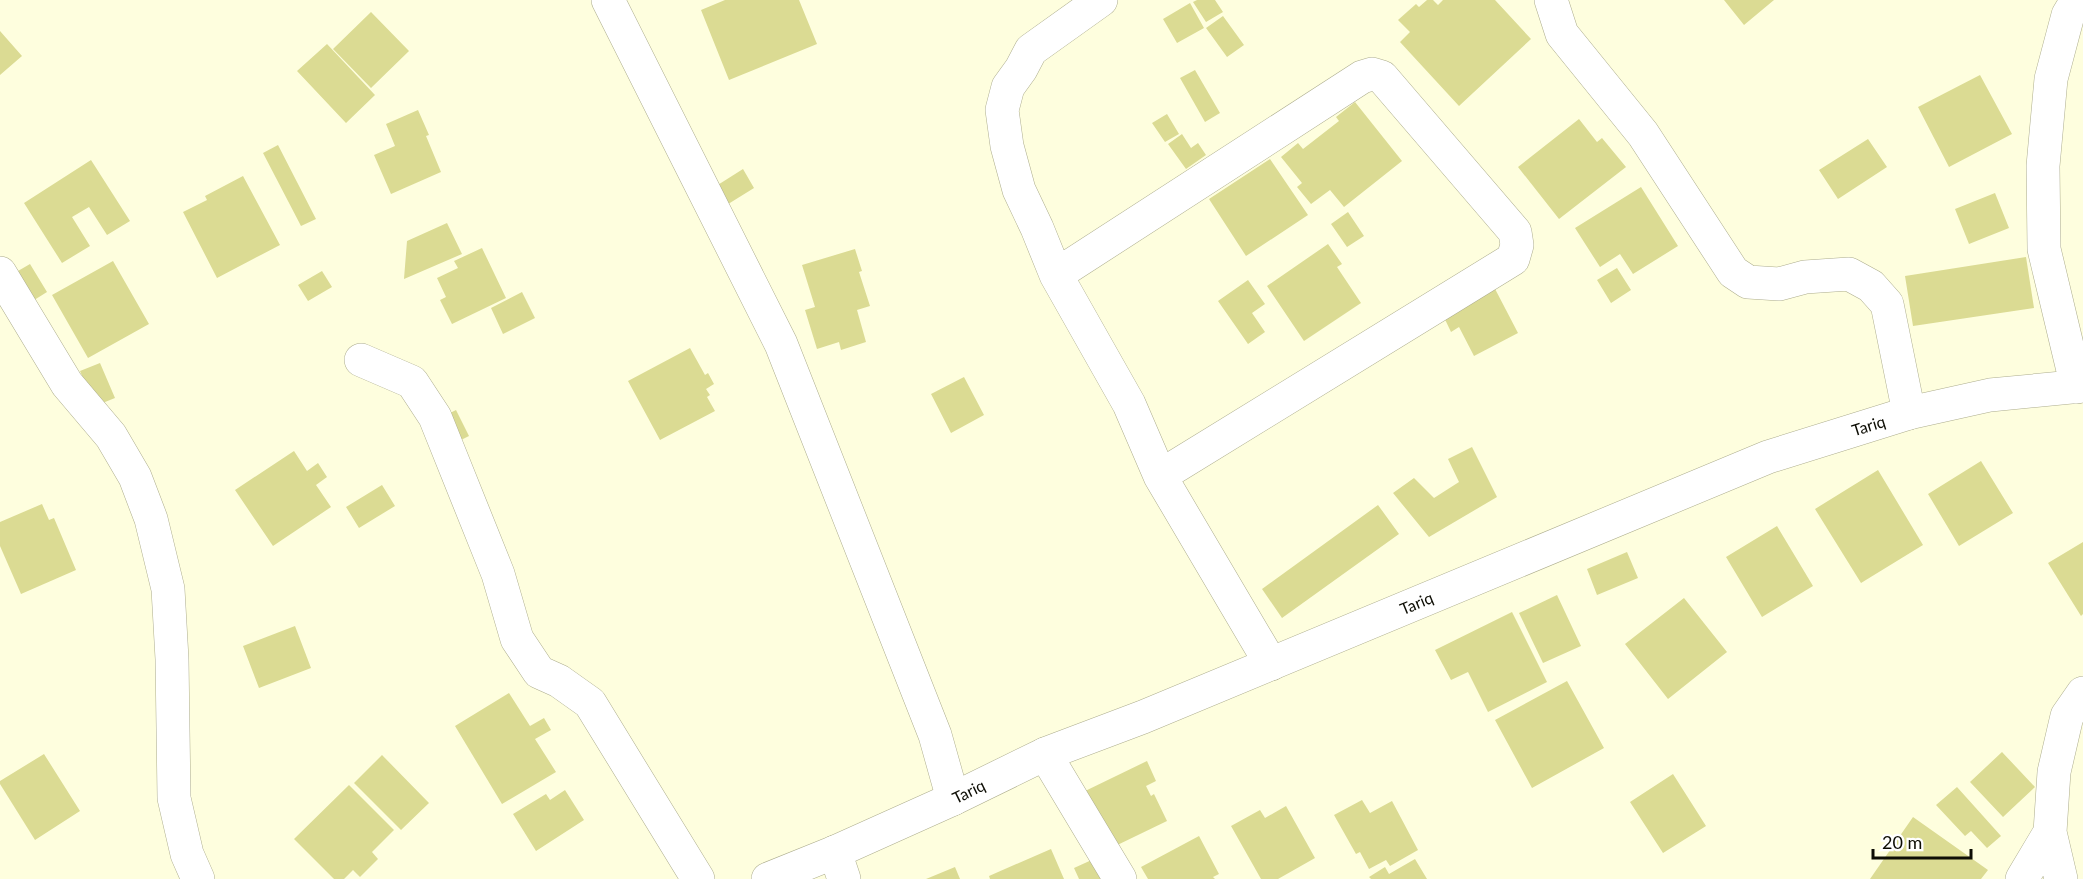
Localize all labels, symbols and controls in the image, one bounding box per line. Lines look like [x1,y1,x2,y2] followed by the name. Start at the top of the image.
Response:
[1849,411,1888,439] street label: Tariq
[1397,587,1436,618] street label: Tariq
[949,775,988,807] street label: Tariq
[1873,822,1970,860] scale bar
[1882,831,1922,853] text: 20 m

